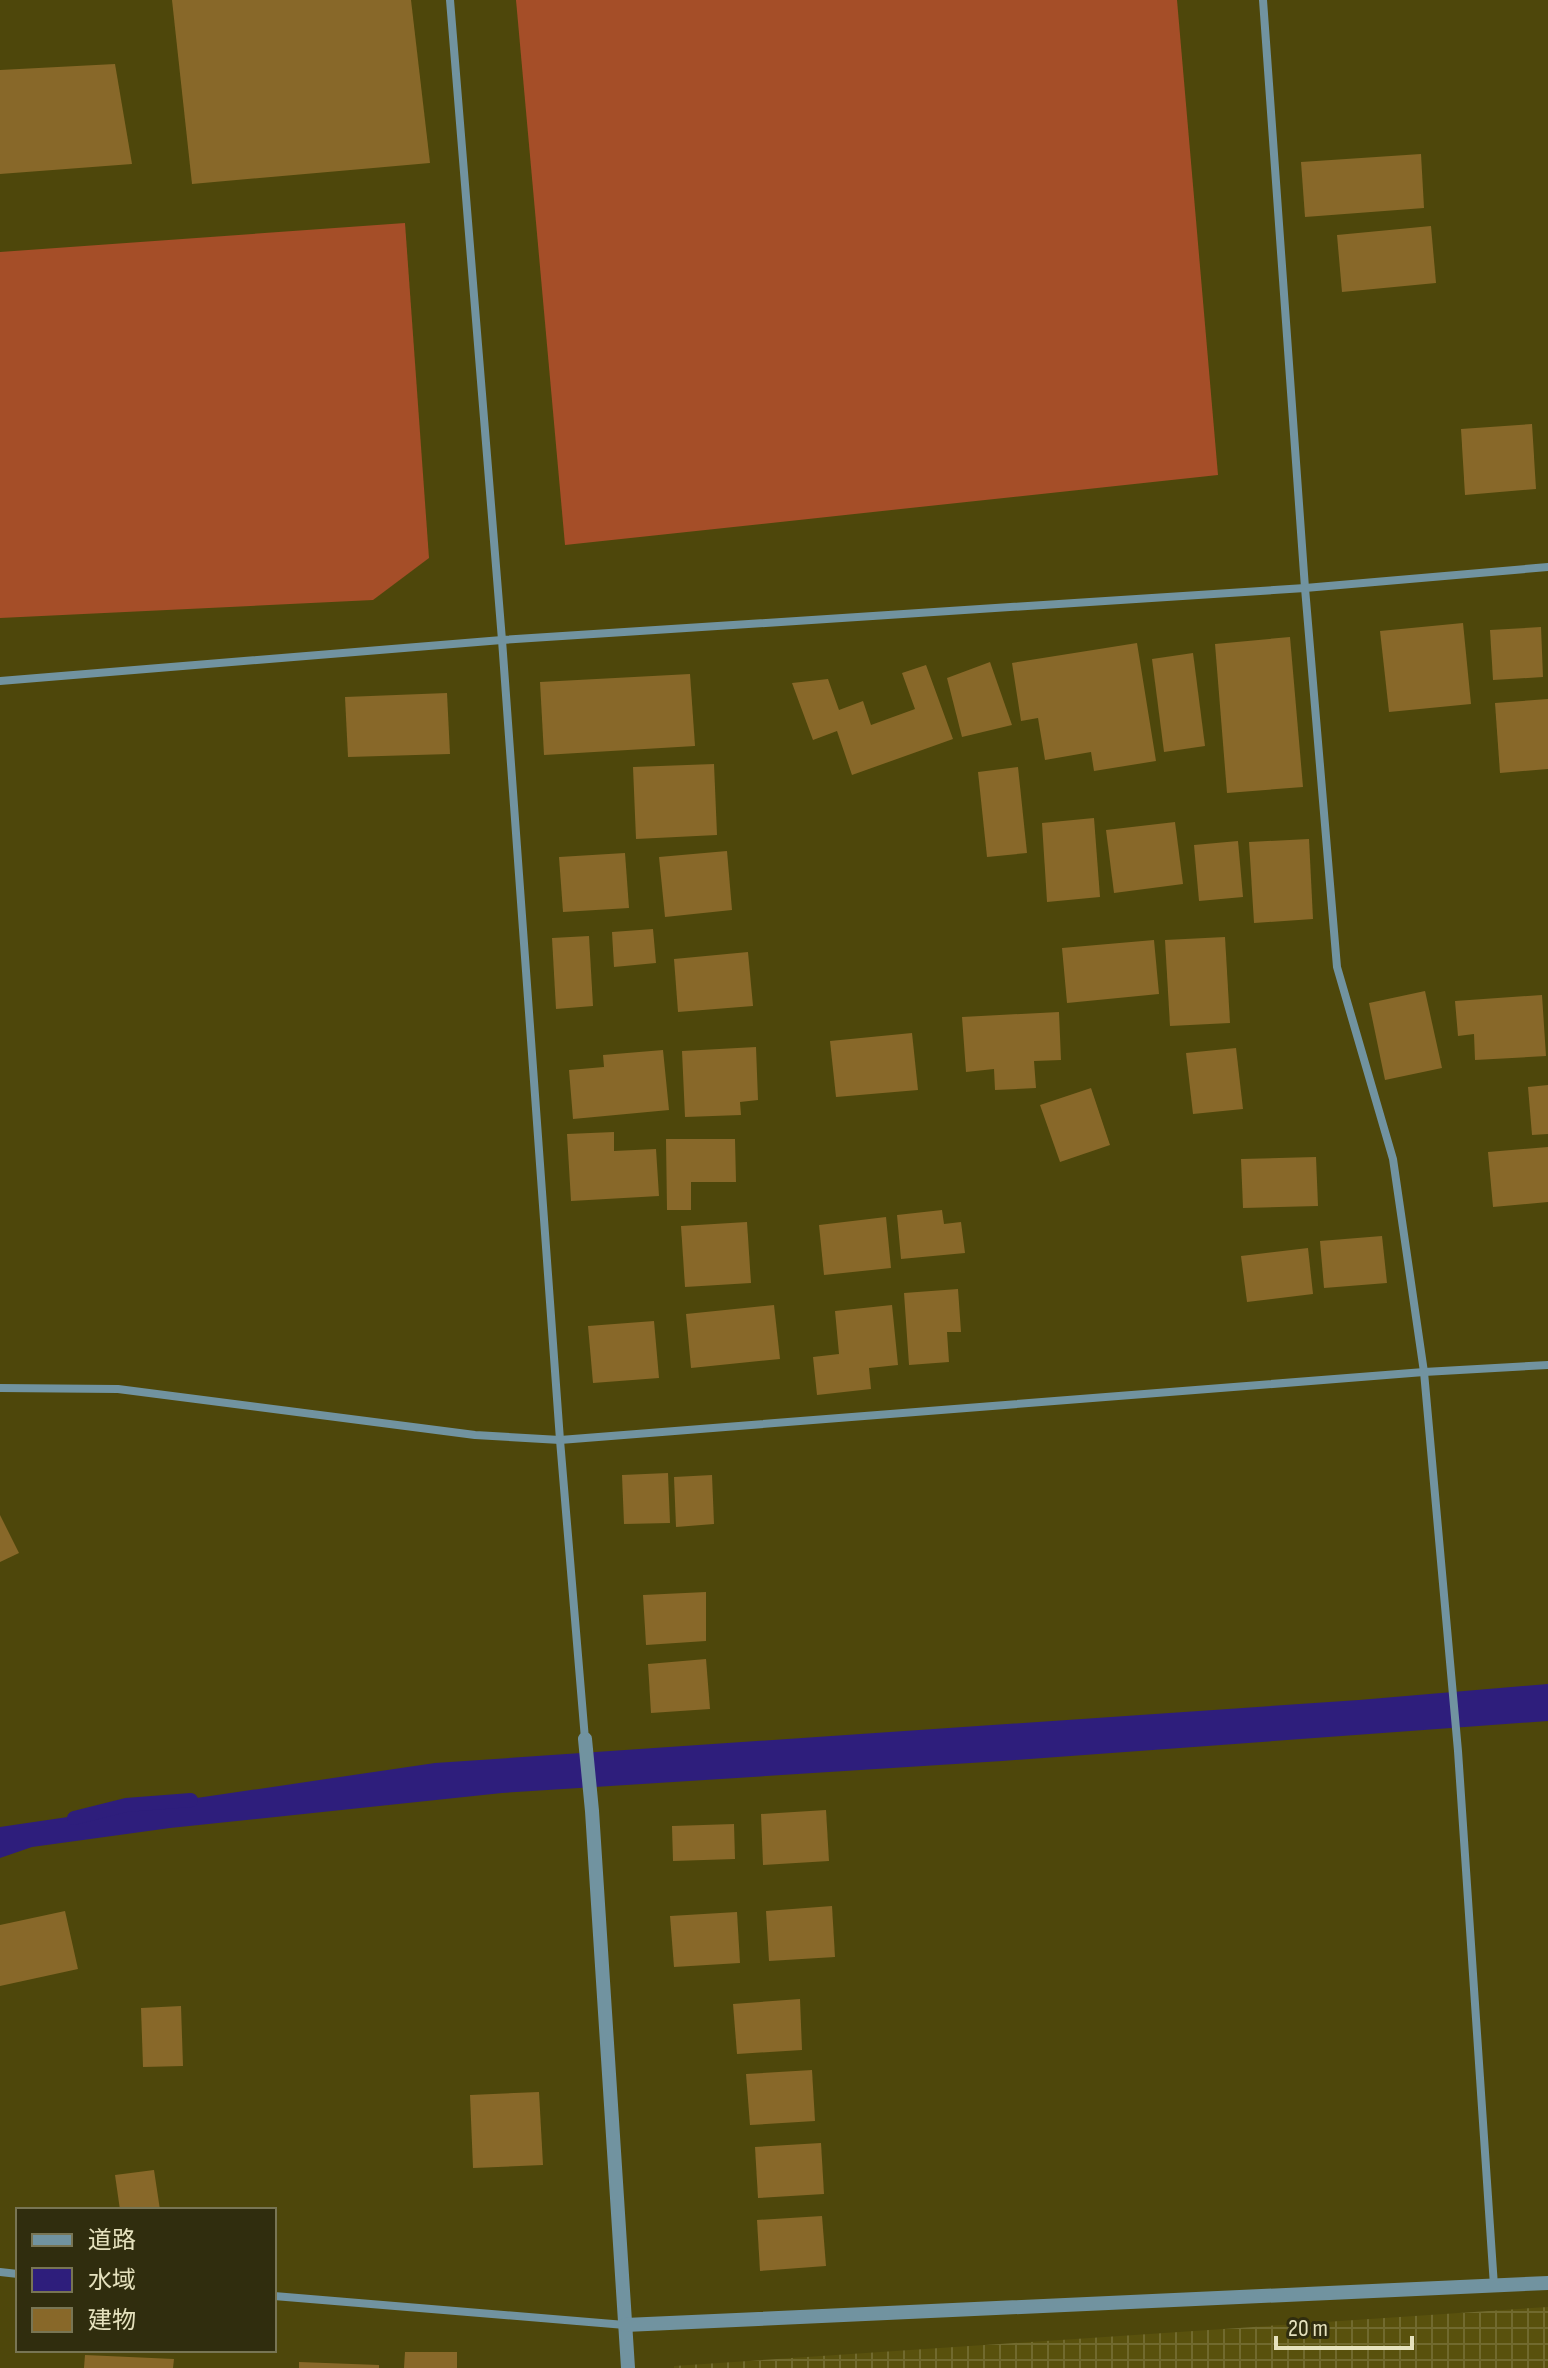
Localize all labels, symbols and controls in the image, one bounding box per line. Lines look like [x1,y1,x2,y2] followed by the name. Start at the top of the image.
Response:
[16,2208,276,2352] legend
[88,2226,136,2255] text: 道路
[88,2266,136,2295] text: 水域
[1276,2300,1412,2350] scale bar
[88,2306,136,2335] text: 建物
[1288,2314,1328,2343] text: 20 m

